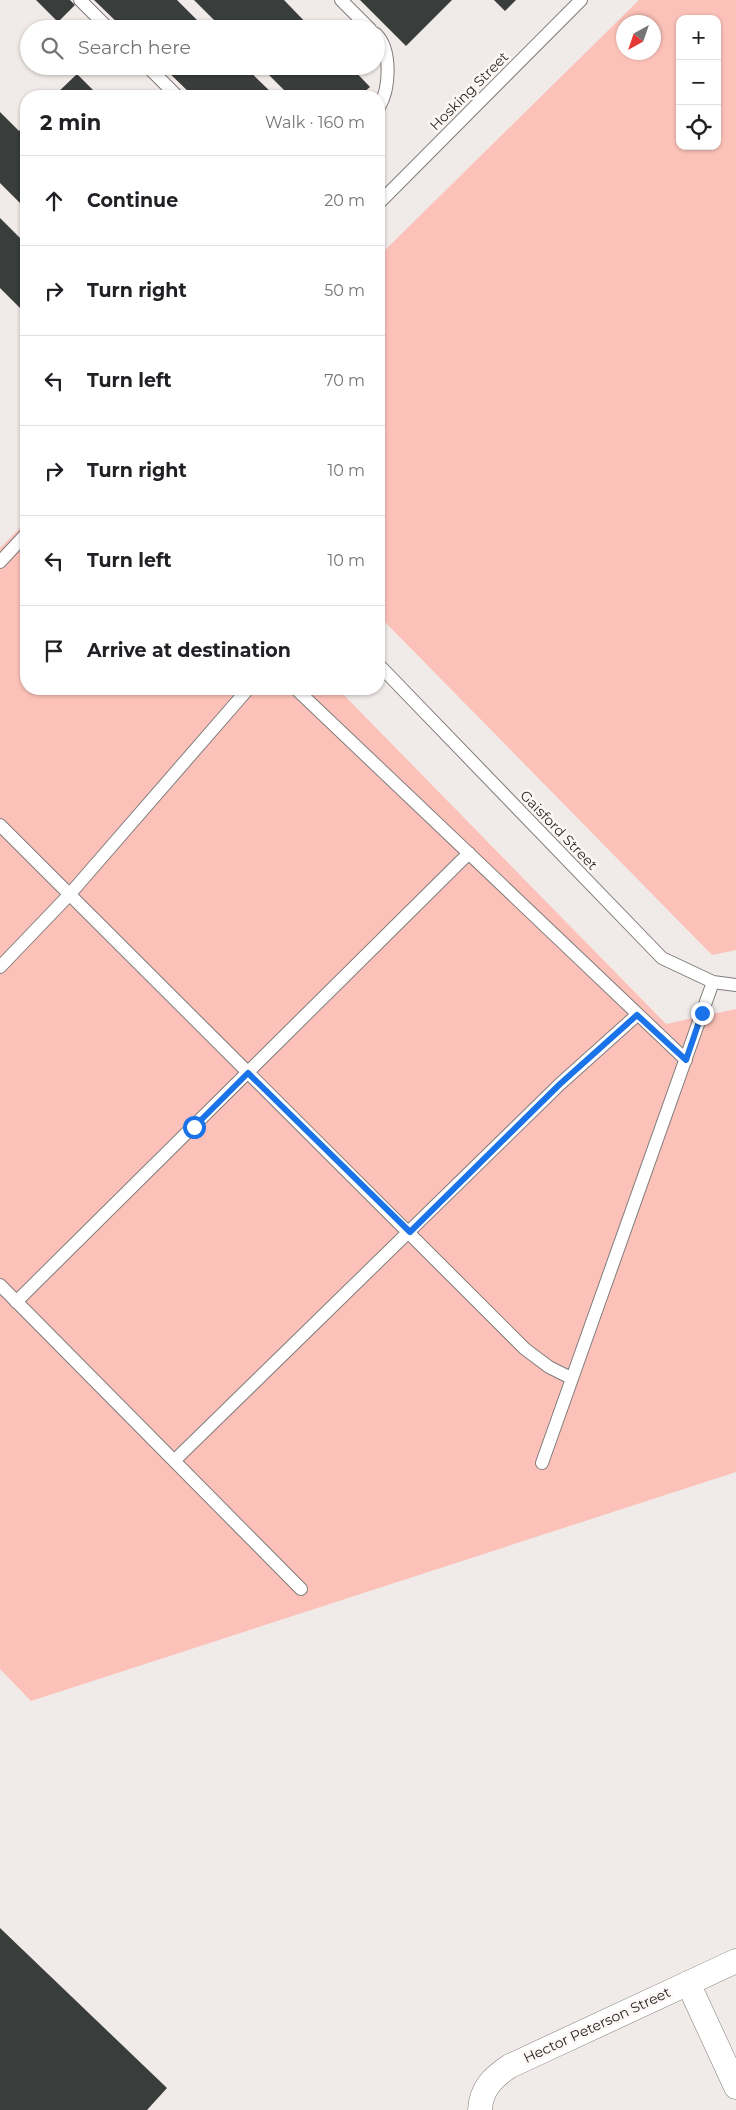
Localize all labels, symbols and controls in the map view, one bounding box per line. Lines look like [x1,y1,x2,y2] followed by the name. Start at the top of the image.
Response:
[616,15,661,60] north arrow
[676,15,721,150] map controls
[676,15,721,60] button: +
[20,20,385,75] search box
[38,34,66,62] icon: search
[78,36,191,59] text: Search here
[426,48,512,134] street label: Hosking Street
[676,60,721,105] button: −
[676,105,721,150] button: locate
[40,110,101,135] text: 2 min
[265,113,365,132] text: Walk · 160 m
[40,187,68,215] icon: ahead
[87,189,178,212] text: Continue
[324,191,365,210] text: 20 m
[40,277,68,305] icon: right
[87,279,187,302] text: Turn right
[324,281,365,300] text: 50 m
[40,367,68,395] icon: left
[87,369,172,392] text: Turn left
[324,371,365,390] text: 70 m
[40,457,68,485] icon: right
[87,459,187,482] text: Turn right
[327,461,365,480] text: 10 m
[40,547,68,575] icon: left
[87,549,172,572] text: Turn left
[327,551,365,570] text: 10 m
[40,637,68,665] icon: arrive
[87,639,291,662] text: Arrive at destination
[516,786,602,874] street label: Gaisford Street
[691,1002,714,1025] route end
[183,1116,206,1139] route start
[521,1983,674,2067] street label: Hector Peterson Street

